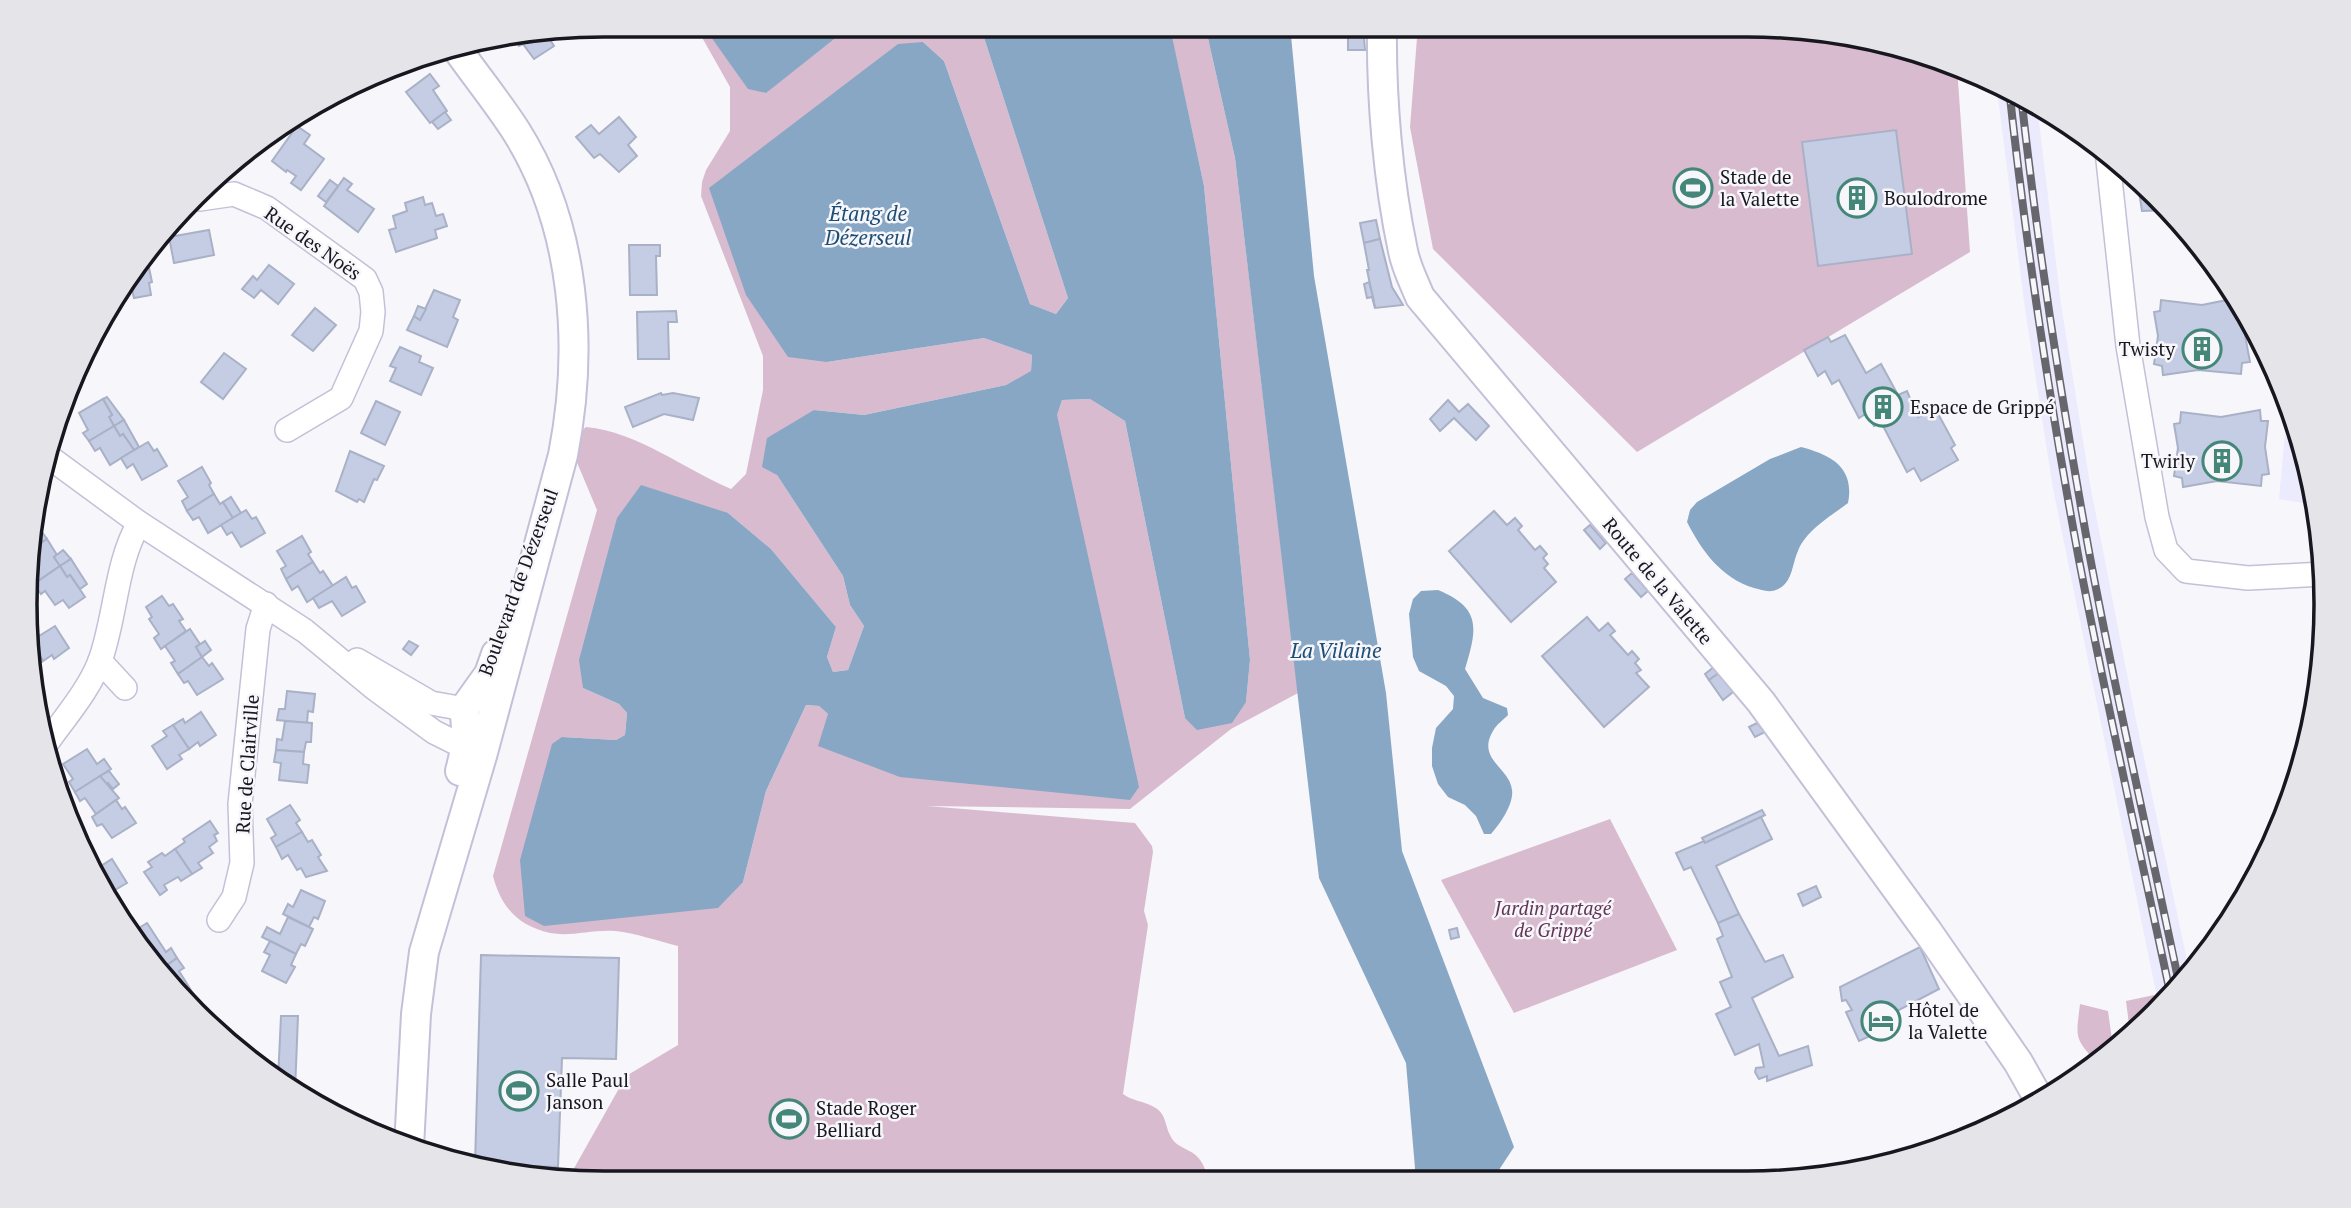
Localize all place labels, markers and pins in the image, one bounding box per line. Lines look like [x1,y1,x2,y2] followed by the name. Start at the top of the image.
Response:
[1720,164,1799,211] place label: Stade de la Valette
[1672,167,1714,209] sports icon: Stade de la Valette
[1836,177,1878,219] building icon: Boulodrome
[1884,185,1988,210] place label: Boulodrome
[2181,328,2223,370] building icon: Twisty
[2119,336,2175,361] place label: Twisty
[1862,386,1904,428] building icon: Espace de Grippé
[1910,394,2054,419] place label: Espace de Grippé
[2201,440,2243,482] building icon: Twirly
[2141,448,2195,473] place label: Twirly
[1908,997,1987,1044] place label: Hôtel de la Valette
[1860,1000,1902,1042] hotel icon: Hôtel de la Valette
[546,1067,629,1114] place label: Salle Paul Janson
[498,1070,540,1112] sports icon: Salle Paul Janson
[816,1095,917,1142] place label: Stade Roger Belliard
[768,1098,810,1140] sports icon: Stade Roger Belliard

